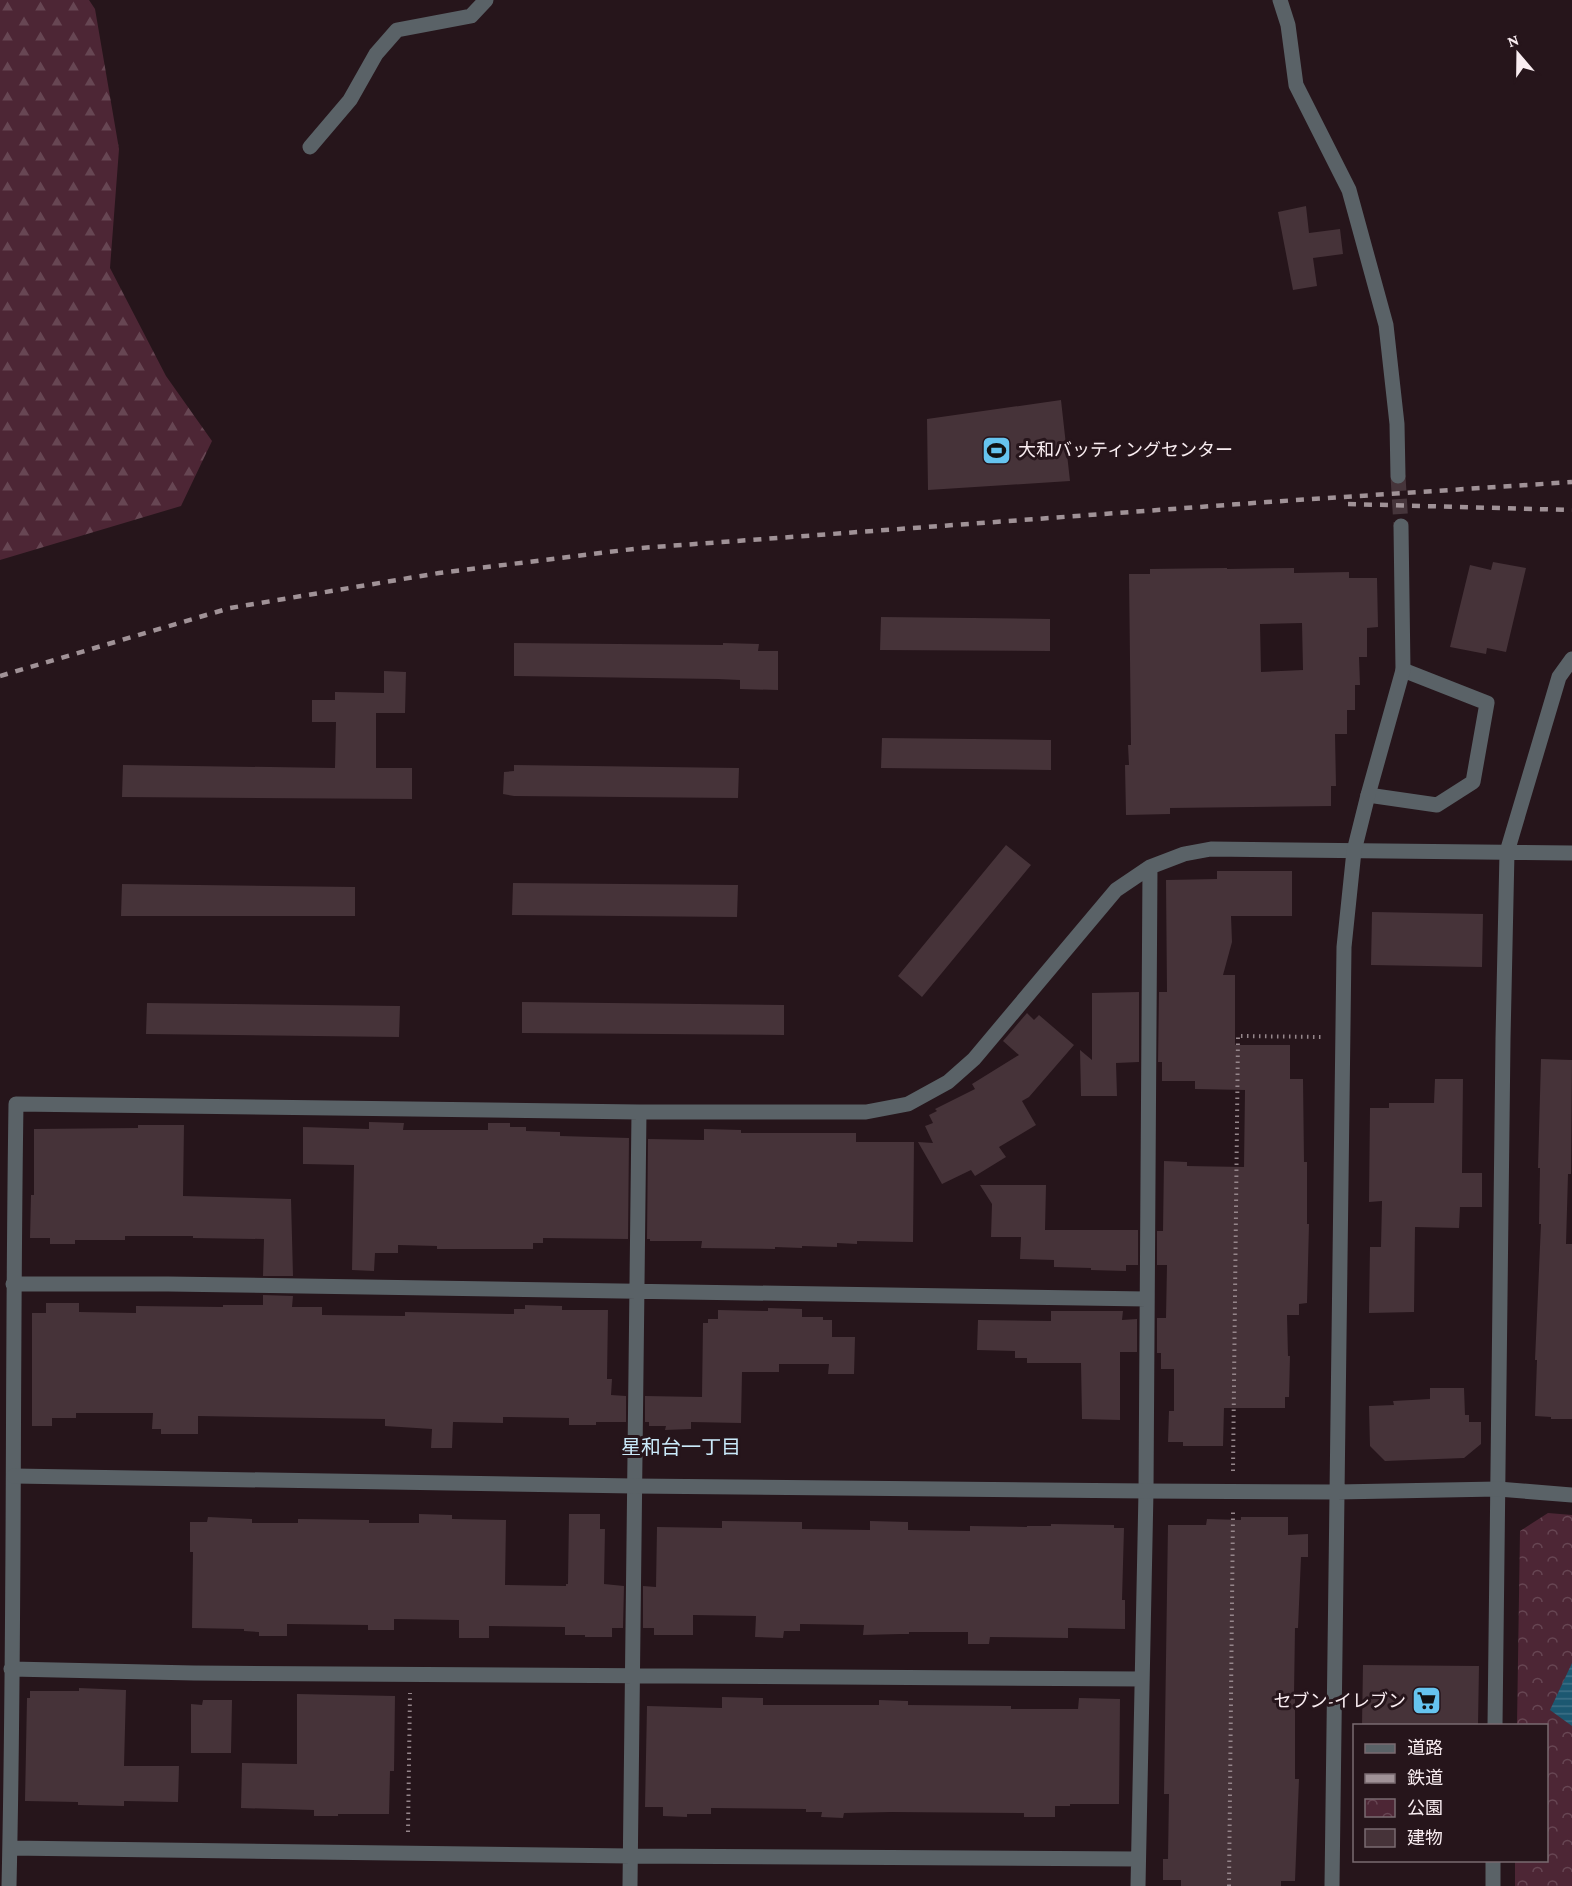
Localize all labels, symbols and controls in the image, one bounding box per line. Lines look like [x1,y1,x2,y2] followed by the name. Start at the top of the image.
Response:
[1488,24,1548,84] north arrow
[1505,30,1521,50] text: N
[981,434,1013,466] sports icon: 大和バッティングセンター
[1018,440,1233,460] place label: 大和バッティングセンター
[621,1436,741,1458] district label: 星和台一丁目
[1411,1685,1443,1717] supermarket icon: セブン-イレブン
[1273,1691,1406,1711] place label: セブン-イレブン
[1353,1724,1548,1862] legend
[1407,1738,1443,1758] text: 道路
[1407,1768,1443,1788] text: 鉄道
[1407,1798,1443,1818] text: 公園
[1407,1828,1443,1848] text: 建物

